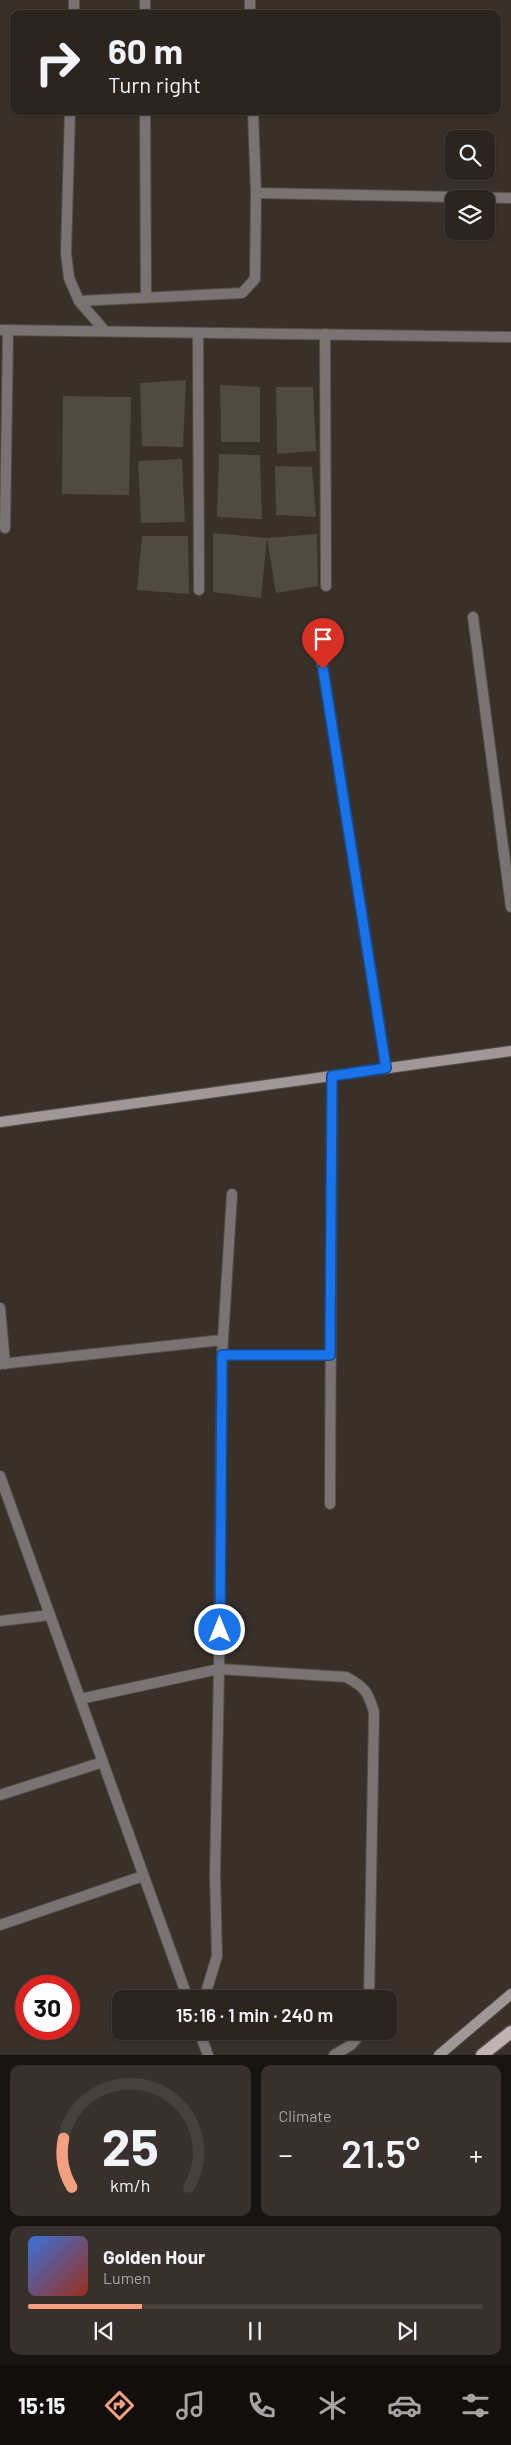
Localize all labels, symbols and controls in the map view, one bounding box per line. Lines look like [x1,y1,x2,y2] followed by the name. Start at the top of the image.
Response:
[108,29,183,71] text: 60 m
[25,30,90,95] icon: right
[108,71,201,97] text: Turn right
[445,130,495,240] map controls
[445,130,495,180] button: search
[445,190,495,240] button: layers
[302,618,344,669] pin
[309,625,337,653] icon: arrive
[193,1603,245,1655] position arrow
[15,1975,80,2040] speed limit sign: 30
[176,2003,333,2026] text: 15:16 · 1 min · 240 m
[279,2106,331,2125] text: Climate
[102,2114,159,2176] text: 25
[341,2130,420,2176] text: 21.5°
[279,2137,293,2171] text: −
[469,2137,483,2171] text: +
[110,2174,150,2196] text: km/h
[103,2245,205,2268] text: Golden Hour
[103,2268,151,2287] text: Lumen
[90,2317,118,2345] icon: previous
[241,2317,269,2345] icon: pause
[393,2317,421,2345] icon: next
[102,2388,137,2423] icon: directions
[173,2388,208,2423] icon: music
[244,2388,279,2423] icon: phone
[315,2388,350,2423] icon: climate
[387,2388,422,2423] icon: car
[458,2388,493,2423] icon: filters
[18,2392,65,2418] text: 15:15

